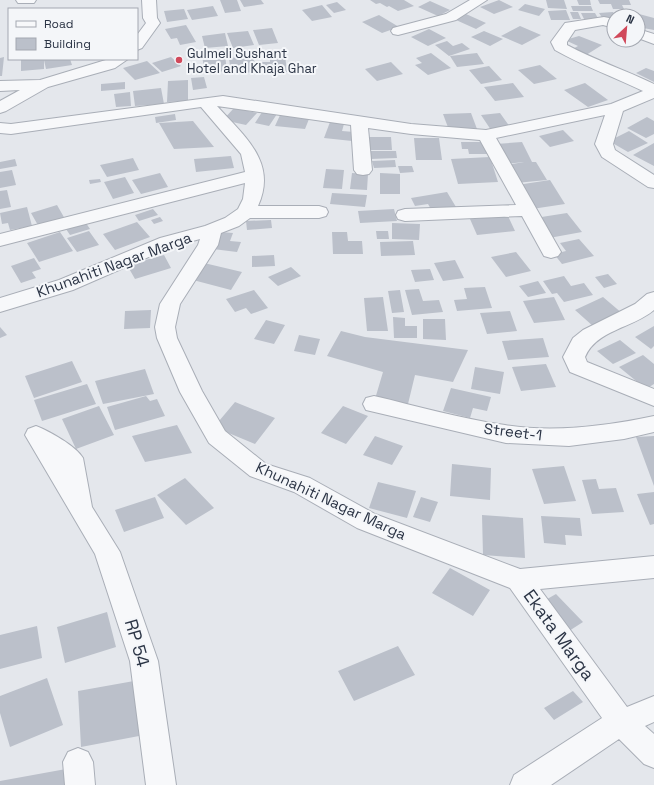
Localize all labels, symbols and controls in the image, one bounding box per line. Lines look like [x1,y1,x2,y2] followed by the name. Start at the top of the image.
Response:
[8,8,138,60] legend
[606,8,646,48] north arrow
[624,11,637,27] text: N
[44,16,73,32] text: Road
[44,36,91,52] text: Building
[187,45,317,77] place label: Gulmeli Sushant Hotel and Khaja Ghar
[174,55,184,65] marker: Gulmeli Sushant Hotel and Khaja Ghar
[34,227,194,301] street label: Khunahiti Nagar Marga
[483,418,543,445] street label: Street-1
[253,457,410,544] street label: Khunahiti Nagar Marga
[519,585,600,685] street label: Ekata Marga
[120,616,155,670] street label: RP 54

